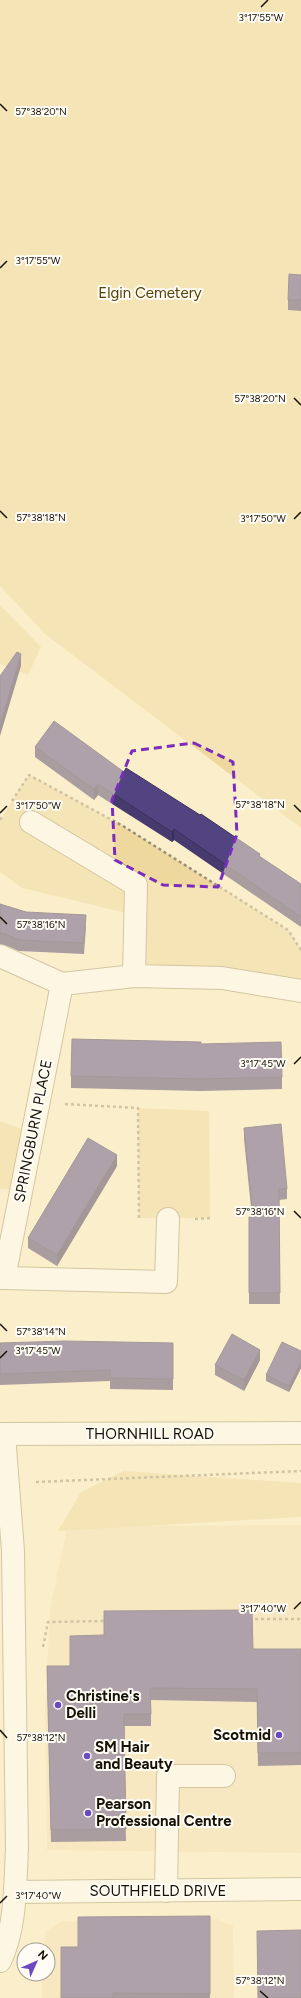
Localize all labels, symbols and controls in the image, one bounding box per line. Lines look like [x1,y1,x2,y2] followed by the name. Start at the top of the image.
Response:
[239,11,284,24] text: 3°17'55"W
[15,105,67,118] text: 57°38'20"N
[16,254,61,267] text: 3°17'55"W
[98,284,202,302] park label: Elgin Cemetery
[234,392,286,405] text: 57°38'20"N
[16,511,66,524] text: 57°38'18"N
[240,512,286,525] text: 3°17'50"W
[235,798,285,811] text: 57°38'18"N
[15,799,61,812] text: 3°17'50"W
[16,918,66,931] text: 57°38'16"N
[240,1057,286,1070] text: 3°17'45"W
[10,1058,56,1204] street label: SPRINGBURN PLACE
[235,1205,285,1218] text: 57°38'16"N
[16,1325,66,1338] text: 57°38'14"N
[15,1344,61,1357] text: 3°17'45"W
[86,1425,214,1443] street label: THORNHILL ROAD
[240,1602,286,1615] text: 3°17'40"W
[66,1687,140,1722] place label: Christine's Delli
[53,1700,63,1710] marker: Christine's Delli
[213,1726,271,1744] place label: Scotmid
[274,1730,284,1740] marker: Scotmid
[16,1731,66,1744] text: 57°38'12"N
[95,1738,173,1773] place label: SM Hair and Beauty
[82,1751,92,1761] marker: SM Hair and Beauty
[96,1795,232,1830] place label: Pearson Professional Centre
[83,1808,93,1818] marker: Pearson Professional Centre
[90,1882,226,1900] street label: SOUTHFIELD DRIVE
[15,1889,61,1902] text: 3°17'40"W
[16,1942,56,1982] north arrow
[35,1948,50,1963] text: N
[235,1974,285,1987] text: 57°38'12"N

